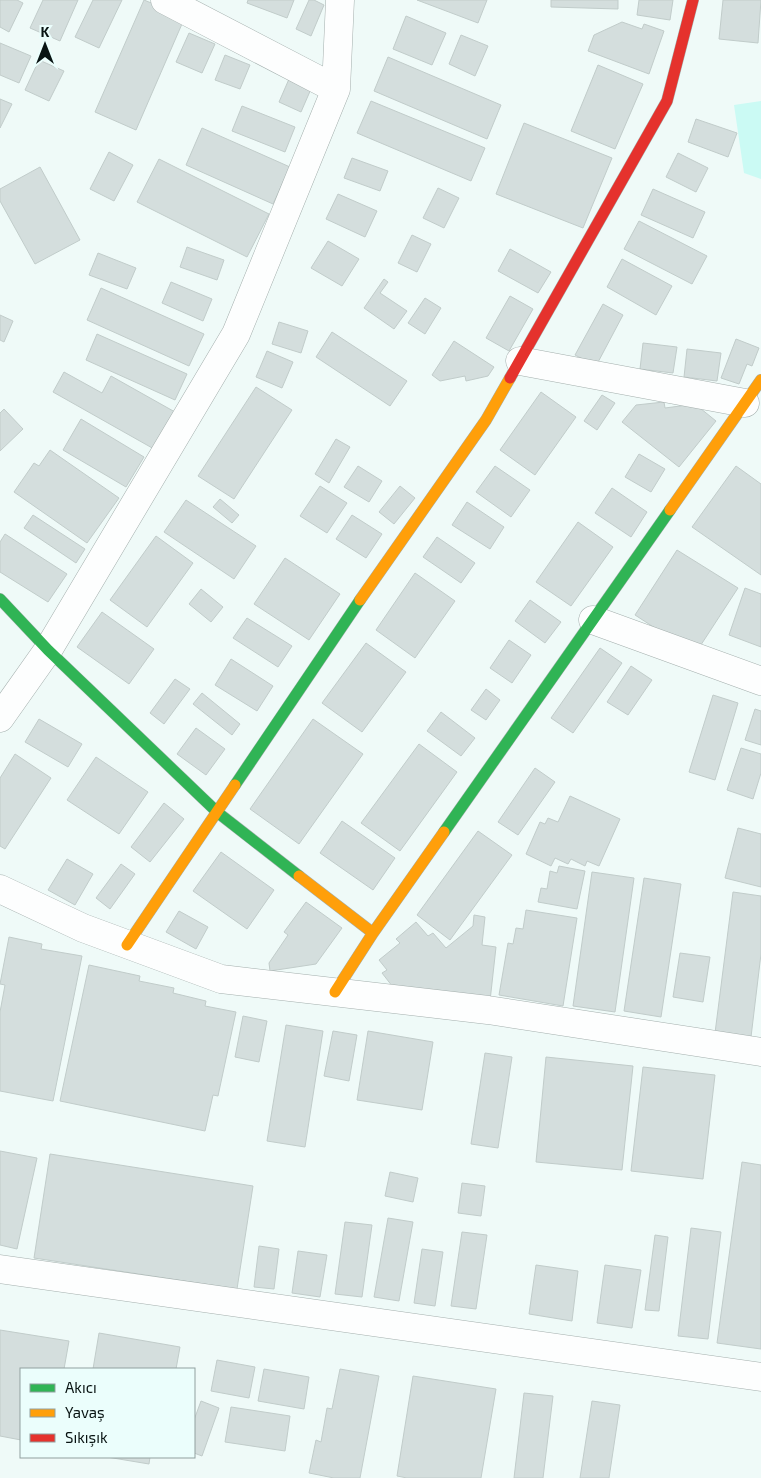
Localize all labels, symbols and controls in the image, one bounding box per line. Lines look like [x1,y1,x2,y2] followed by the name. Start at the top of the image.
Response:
[20,20,70,70] north arrow
[41,23,50,40] text: K
[20,1368,195,1458] legend
[65,1378,97,1396] text: Akıcı
[65,1403,105,1422] text: Yavaş
[65,1428,108,1447] text: Sıkışık

